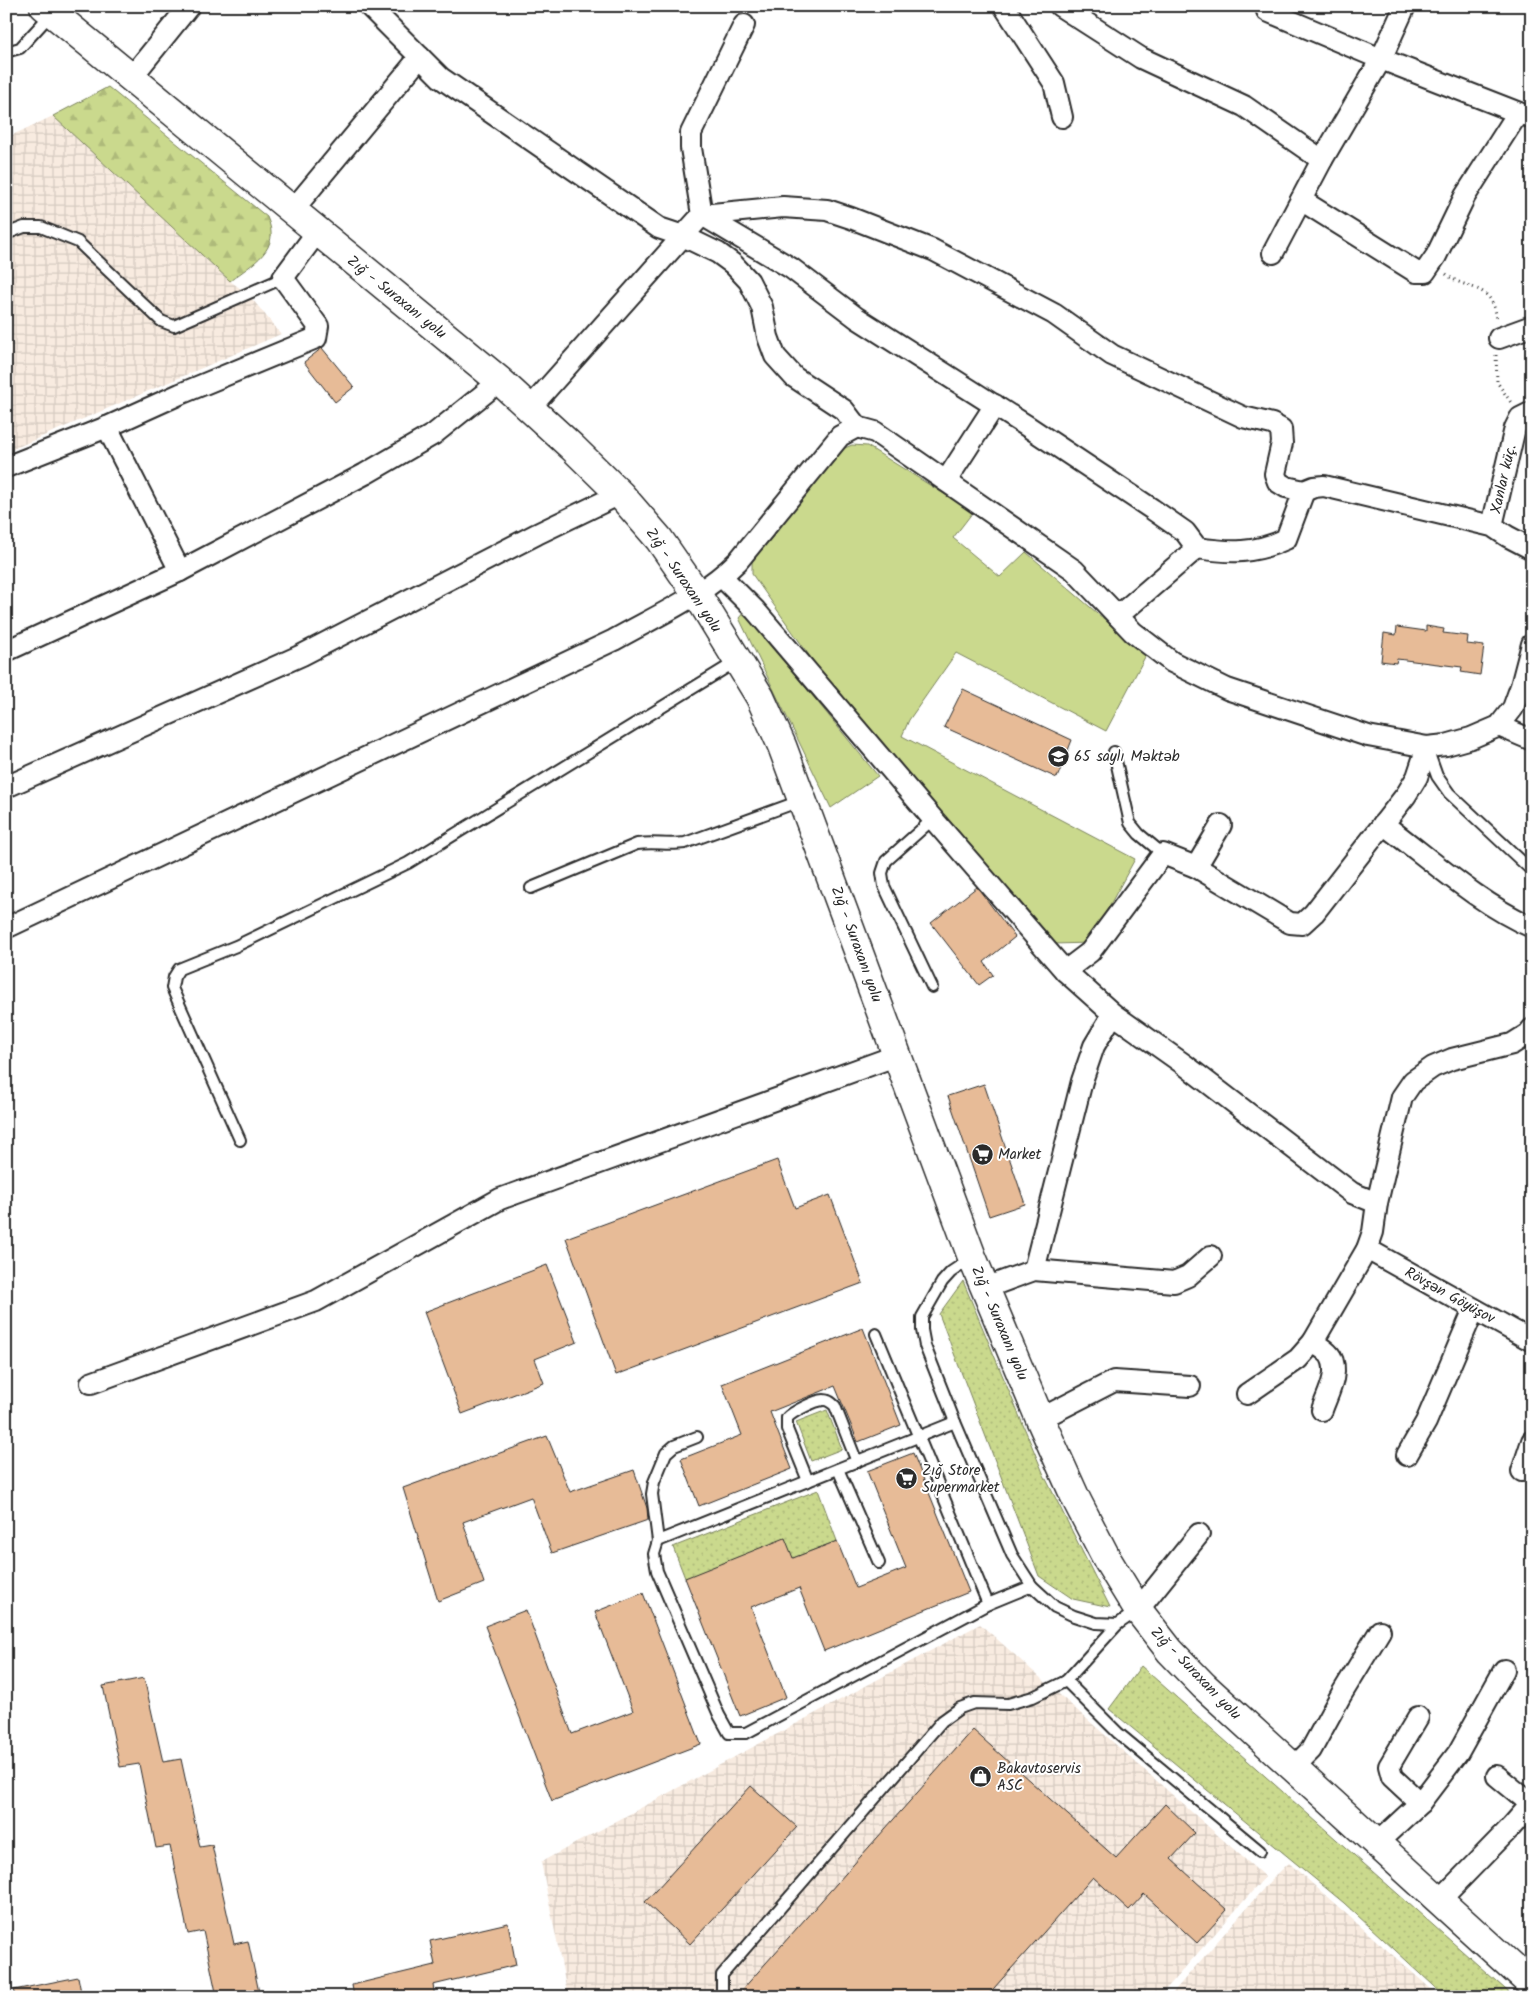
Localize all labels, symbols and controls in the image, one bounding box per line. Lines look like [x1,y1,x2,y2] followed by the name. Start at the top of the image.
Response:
[341,250,451,346] street label: Zığ - Suraxanı yolu
[1484,442,1524,516] street label: Xanlar küç.
[639,523,727,638] street label: Zığ - Suraxanı yolu
[1046,744,1070,768] school or university icon: 65 saylı Məktəb
[1074,745,1180,769] place label: 65 saylı Məktəb
[824,883,888,1006] street label: Zığ - Suraxanı yolu
[970,1142,994,1166] supermarket icon: Market
[998,1143,1042,1167] place label: Market
[1400,1261,1500,1331] street label: Rövşən Göyüşov
[964,1262,1034,1384] street label: Zığ - Suraxanı yolu
[922,1459,1000,1500] place label: Zığ Store Supermarket
[894,1467,918,1491] supermarket icon: Zığ Store Supermarket
[1144,1621,1246,1726] street label: Zığ - Suraxanı yolu
[997,1757,1082,1798] place label: Bakavtoservis ASC
[969,1765,993,1789] shop icon: Bakavtoservis ASC

